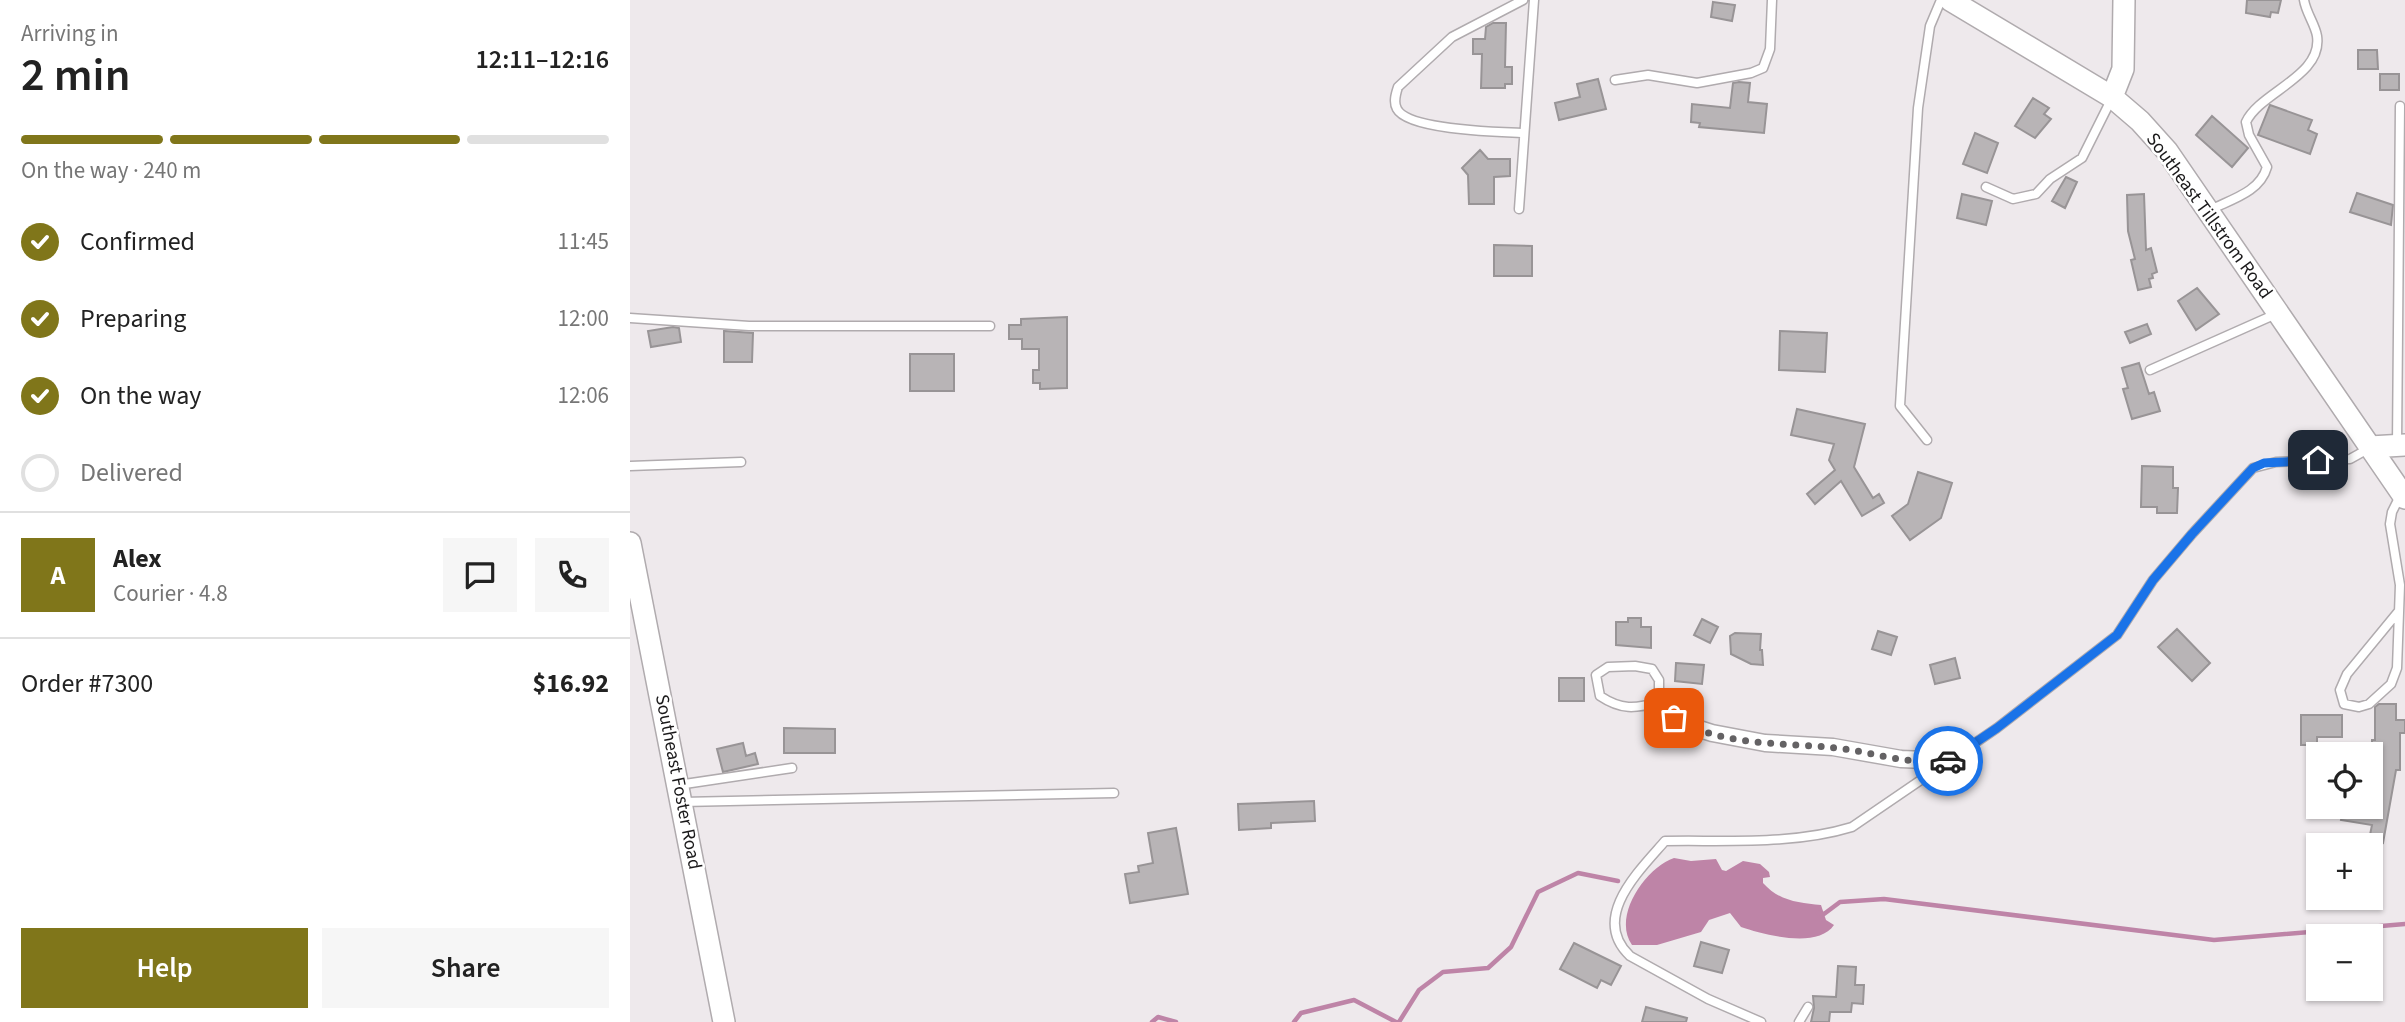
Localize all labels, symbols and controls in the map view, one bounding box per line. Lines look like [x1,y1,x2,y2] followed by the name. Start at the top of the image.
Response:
[21,17,119,50] text: Arriving in
[476,41,609,78] text: 12:11–12:16
[21,43,130,108] text: 2 min
[2139,127,2279,305] street label: Southeast Tillstrom Road
[21,154,201,187] text: On the way · 240 m
[21,223,59,261] icon: check
[80,223,195,260] text: Confirmed
[558,225,609,258] text: 11:45
[21,300,59,338] icon: check
[80,300,186,337] text: Preparing
[558,302,609,335] text: 12:00
[21,377,59,415] icon: check
[80,377,201,414] text: On the way
[558,379,609,412] text: 12:06
[2288,430,2348,490] pin
[2299,441,2337,479] icon: home
[80,454,183,491] text: Delivered
[443,538,517,612] button: chat
[535,538,609,612] button: phone
[113,540,162,577] text: Alex
[51,557,65,594] text: A
[113,577,228,610] text: Courier · 4.8
[21,665,153,702] text: Order #7300
[533,665,609,702] text: $16.92
[1644,688,1704,748] pin
[648,692,708,872] street label: Southeast Foster Road
[1655,699,1693,737] icon: bag
[1913,726,1983,796] courier
[1929,742,1967,780] icon: car
[2306,742,2383,1001] map controls
[2306,742,2383,819] button: locate
[2306,833,2383,910] button: +
[2306,924,2383,1001] button: −
[21,928,308,1008] button: Help
[322,928,609,1008] button: Share

